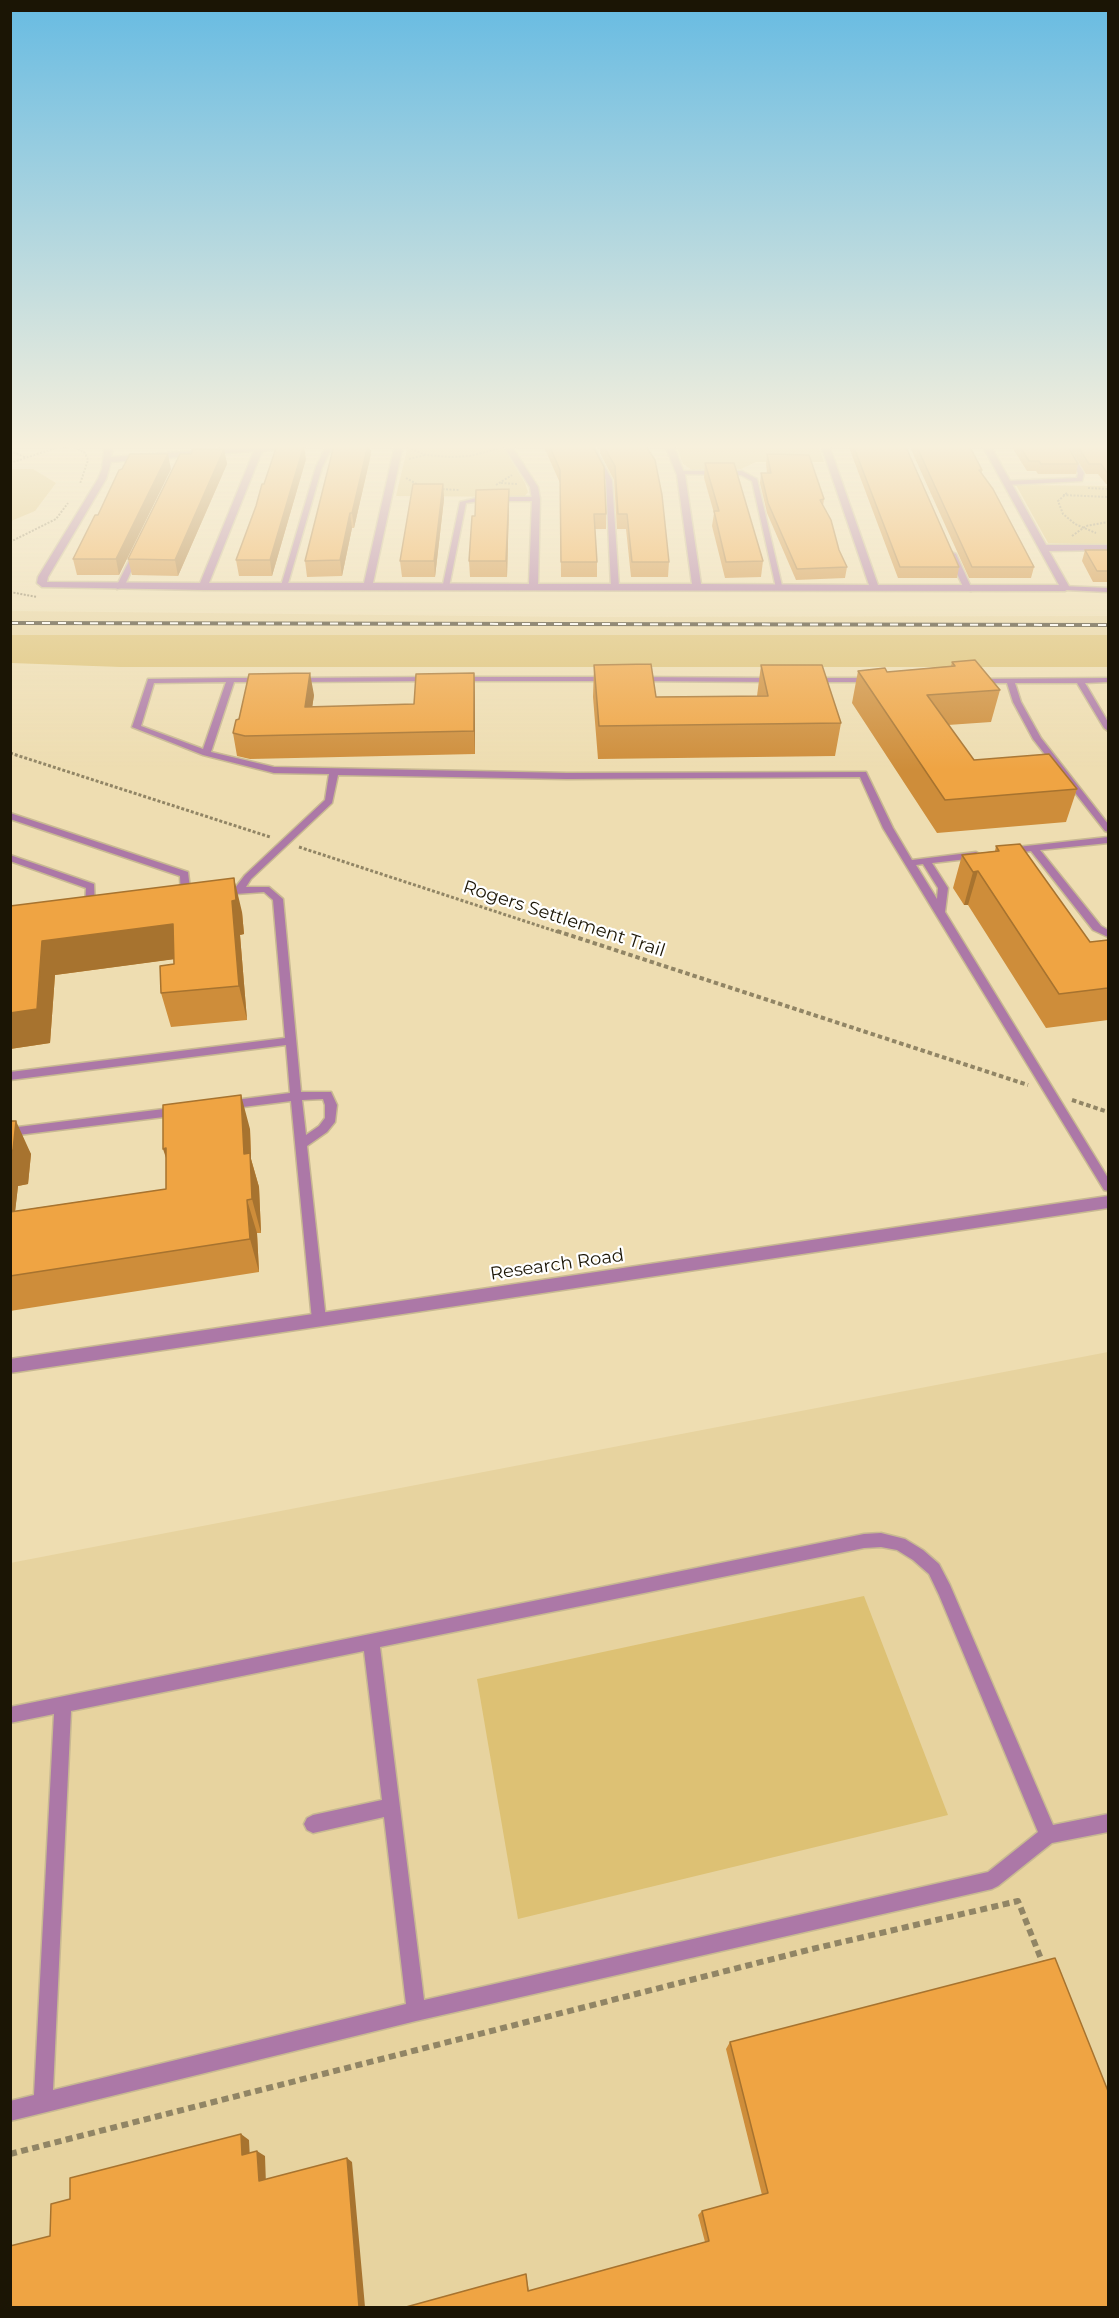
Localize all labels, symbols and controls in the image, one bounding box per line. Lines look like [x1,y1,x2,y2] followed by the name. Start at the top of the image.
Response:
[460,876,668,962] street label: Rogers Settlement Trail
[489,1245,625,1285] street label: Research Road

